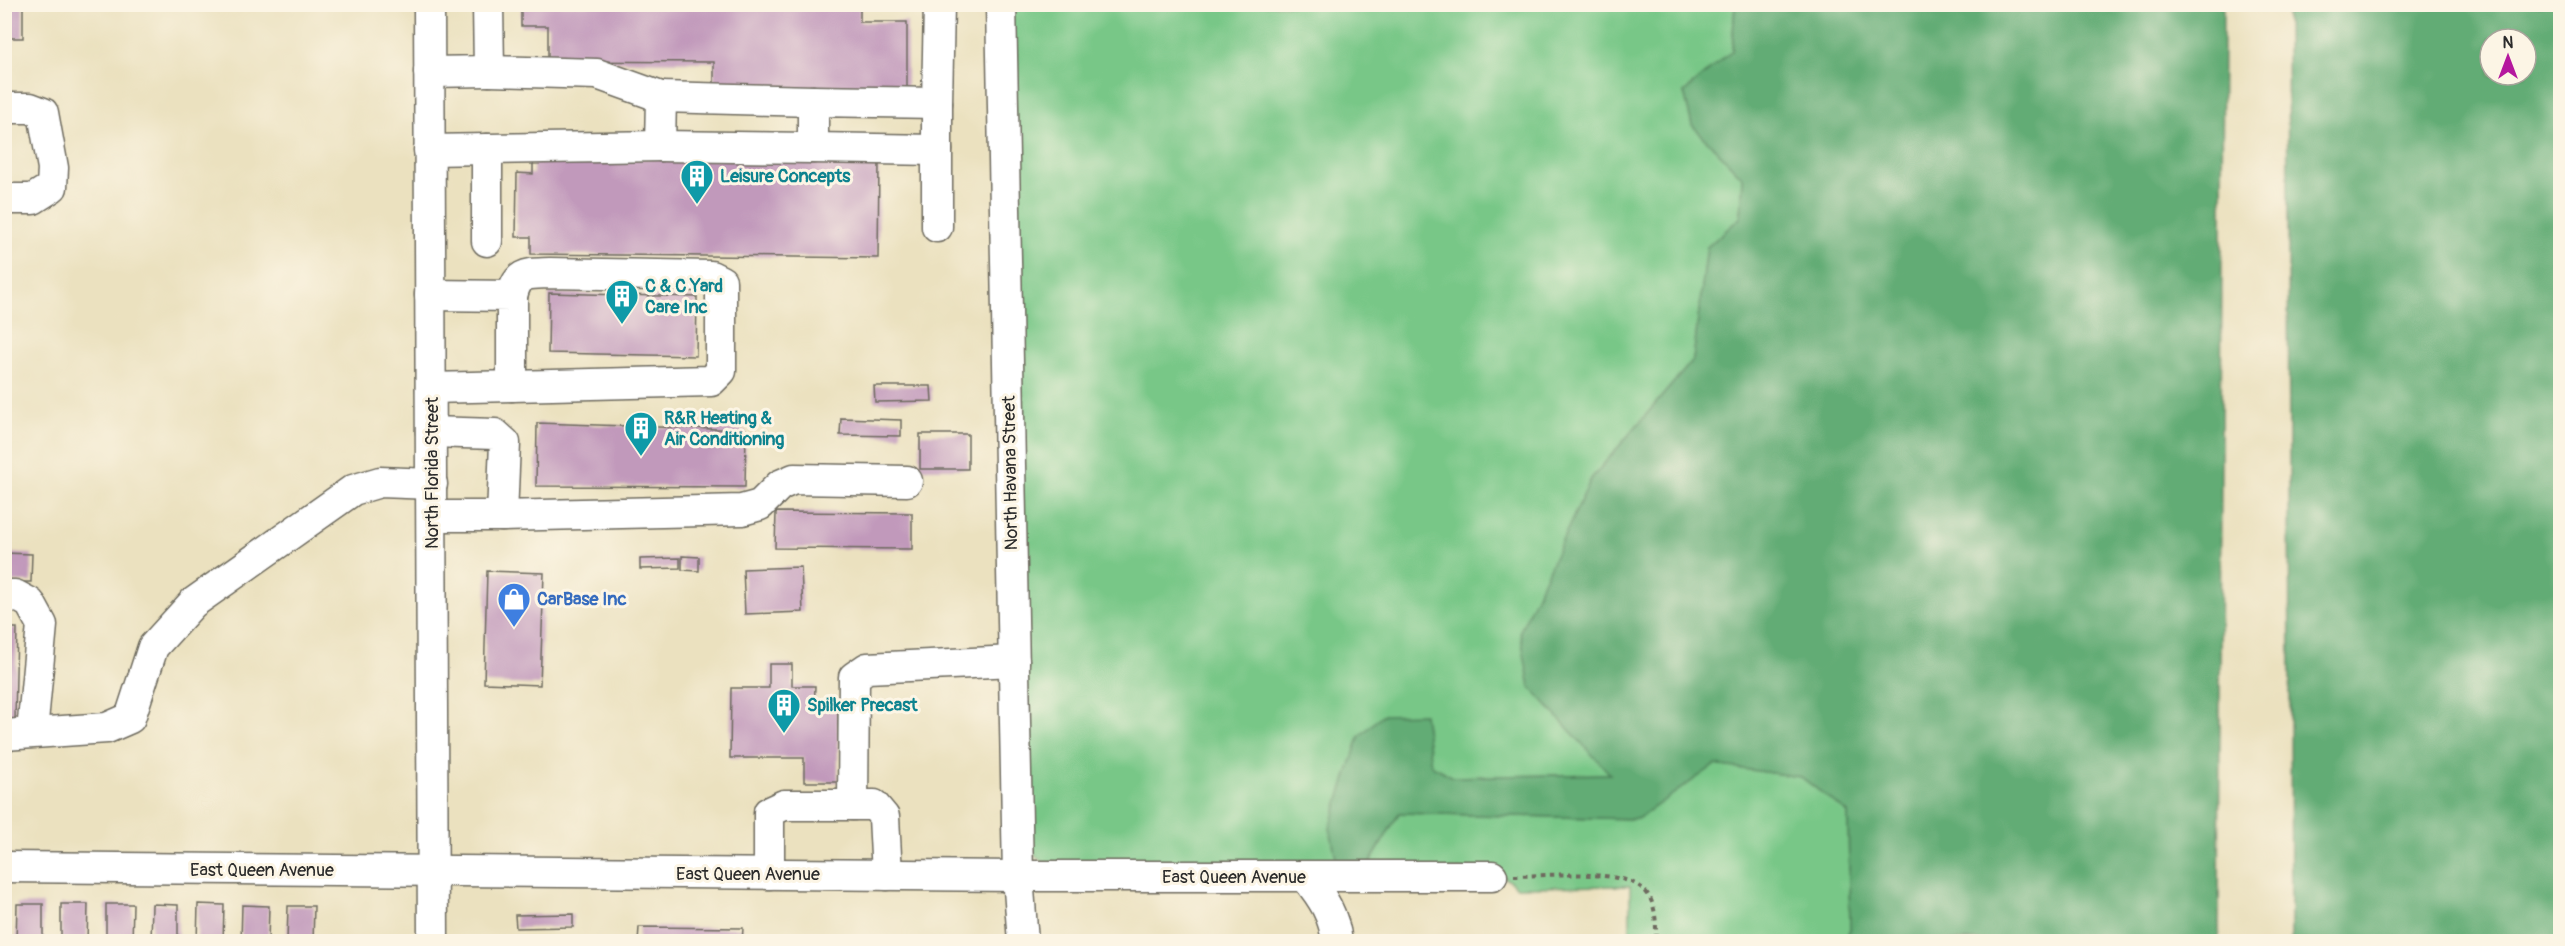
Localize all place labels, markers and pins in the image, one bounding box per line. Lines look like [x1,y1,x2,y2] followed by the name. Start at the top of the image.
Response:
[679,158,715,205] building icon: Leisure Concepts
[720,165,851,188] place label: Leisure Concepts
[645,275,723,319] place label: C & C Yard Care Inc
[604,278,640,325] building icon: C & C Yard Care Inc
[664,407,784,451] place label: R&R Heating & Air Conditioning
[623,410,659,457] building icon: R&R Heating & Air Conditioning
[496,581,532,628] shop icon: CarBase Inc
[537,588,627,611] place label: CarBase Inc
[766,687,802,734] building icon: Spilker Precast
[807,694,918,717] place label: Spilker Precast

